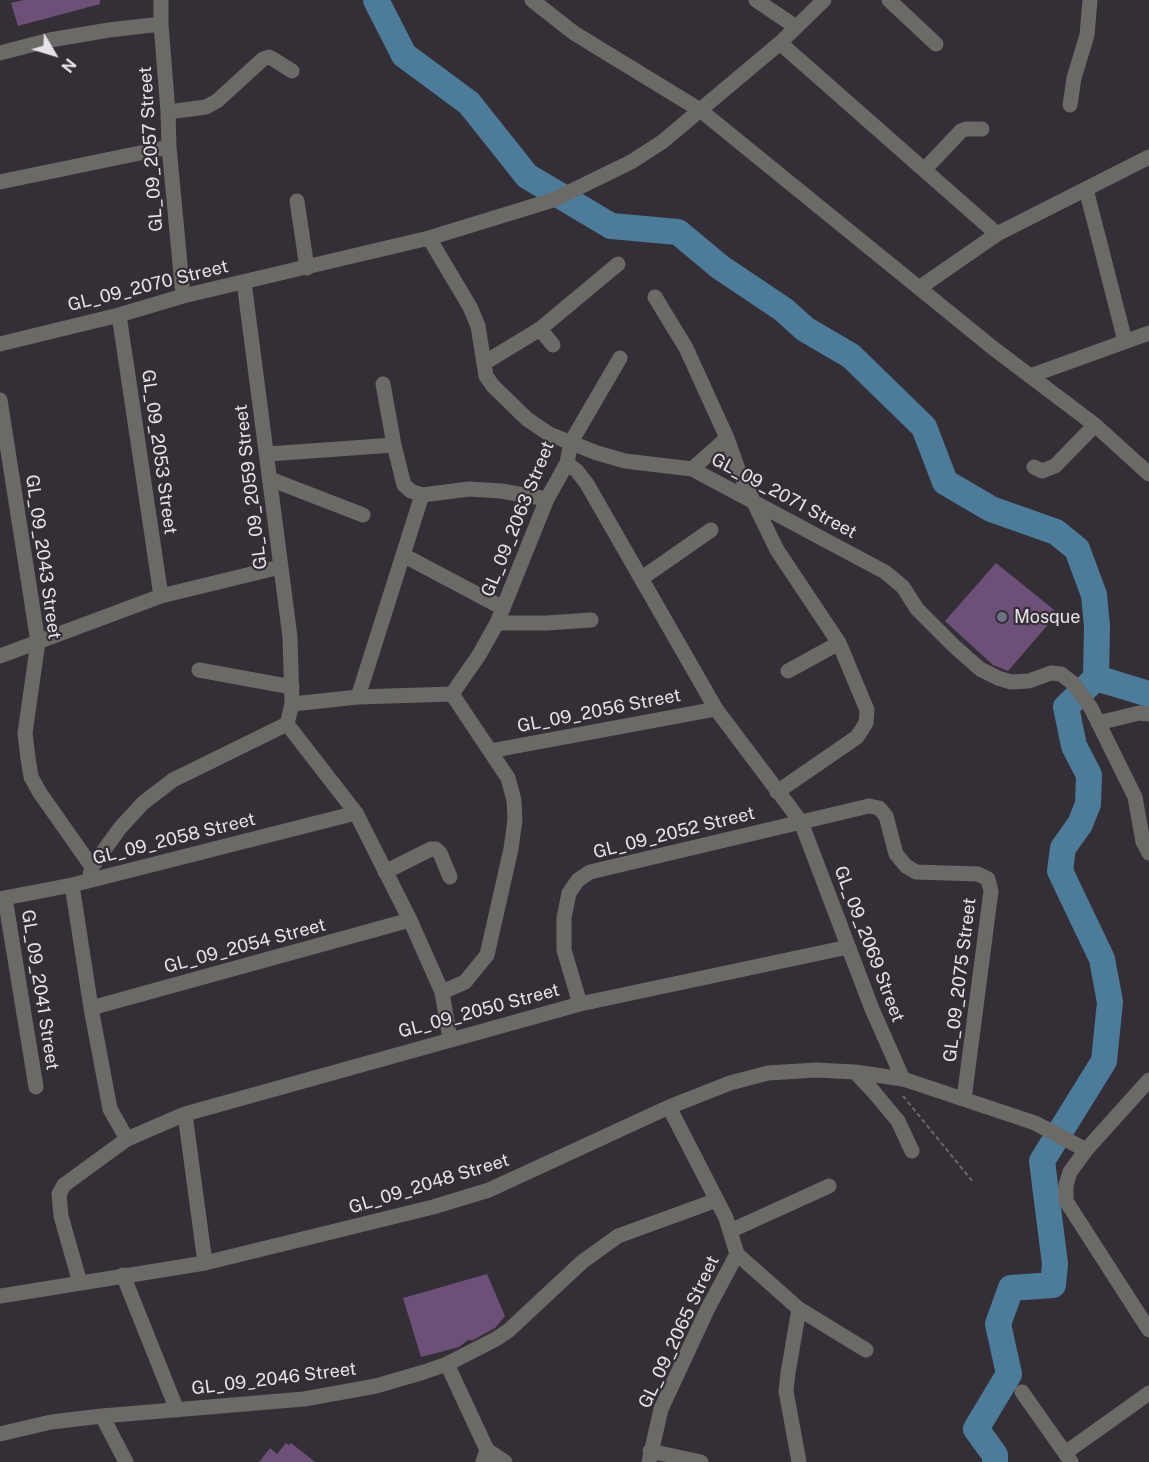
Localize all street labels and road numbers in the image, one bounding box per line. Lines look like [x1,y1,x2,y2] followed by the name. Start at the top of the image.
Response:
[134,66,168,232] street label: GL_09_2057 Street
[66,256,230,316] street label: GL_09_2070 Street
[137,368,181,536] street label: GL_09_2053 Street
[230,403,272,571] street label: GL_09_2059 Street
[477,438,559,600] street label: GL_09_2063 Street
[708,449,860,543] street label: GL_09_2071 Street
[21,473,65,641] street label: GL_09_2043 Street
[515,685,683,737] street label: GL_09_2056 Street
[591,802,757,864] street label: GL_09_2052 Street
[91,808,257,870] street label: GL_09_2058 Street
[829,863,909,1025] street label: GL_09_2069 Street
[939,897,981,1063] street label: GL_09_2075 Street
[17,908,63,1072] street label: GL_09_2041 Street
[162,914,328,978] street label: GL_09_2054 Street
[396,979,562,1043] street label: GL_09_2050 Street
[346,1149,512,1219] street label: GL_09_2048 Street
[634,1252,724,1412] street label: GL_09_2065 Street
[190,1358,358,1400] street label: GL_09_2046 Street

